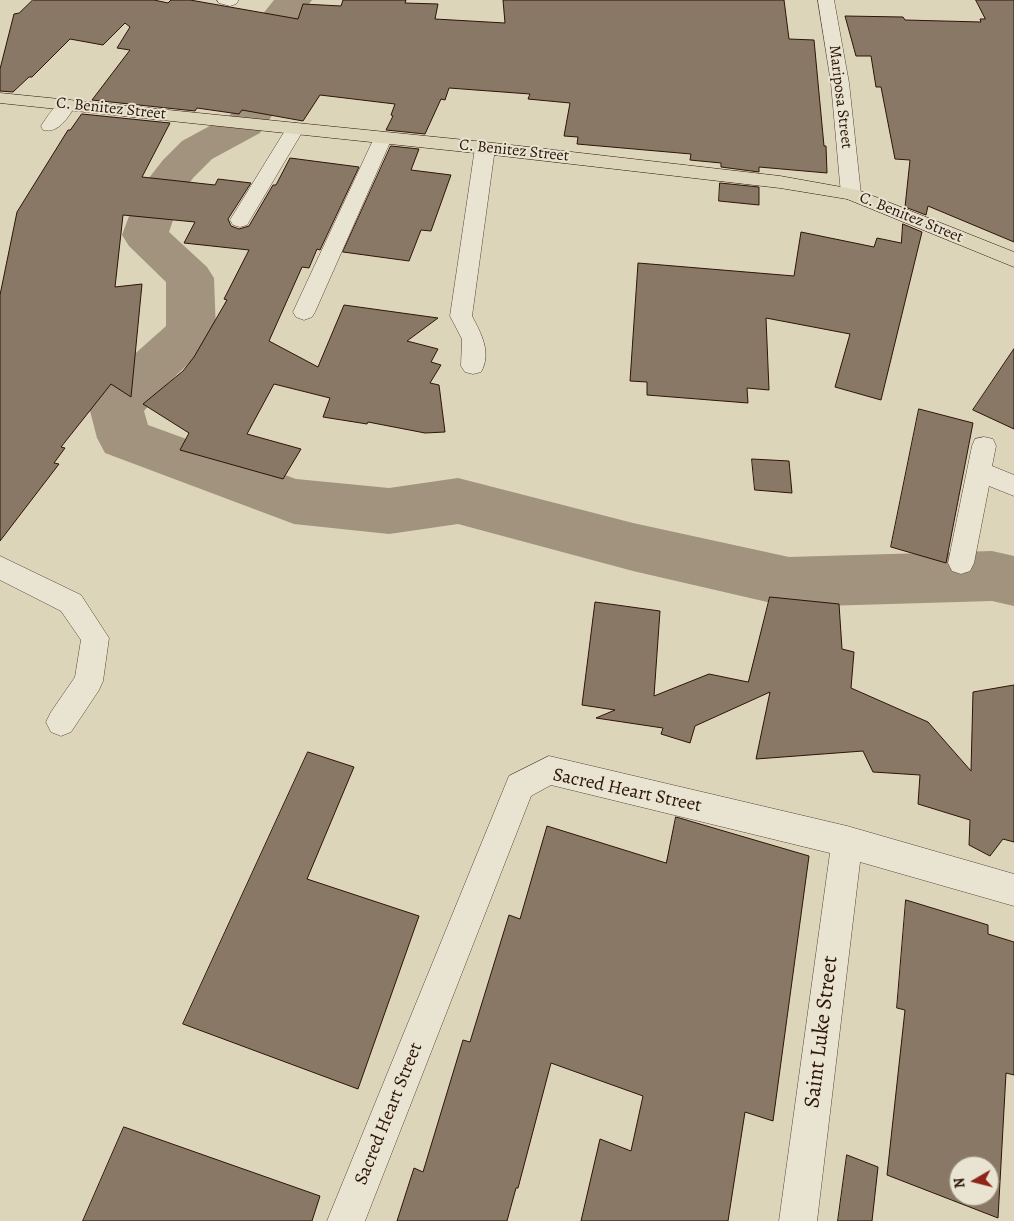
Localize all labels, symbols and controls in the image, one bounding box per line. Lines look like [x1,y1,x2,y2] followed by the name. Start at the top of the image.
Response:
[824,44,856,150] street label: Mariposa Street
[55,94,167,124] street label: C. Benitez Street
[458,136,570,166] street label: C. Benitez Street
[856,188,966,248] street label: C. Benitez Street
[551,764,703,818] street label: Sacred Heart Street
[800,954,844,1110] street label: Saint Luke Street
[350,1039,428,1189] street label: Sacred Heart Street
[949,1156,999,1206] north arrow
[950,1177,970,1189] text: N

